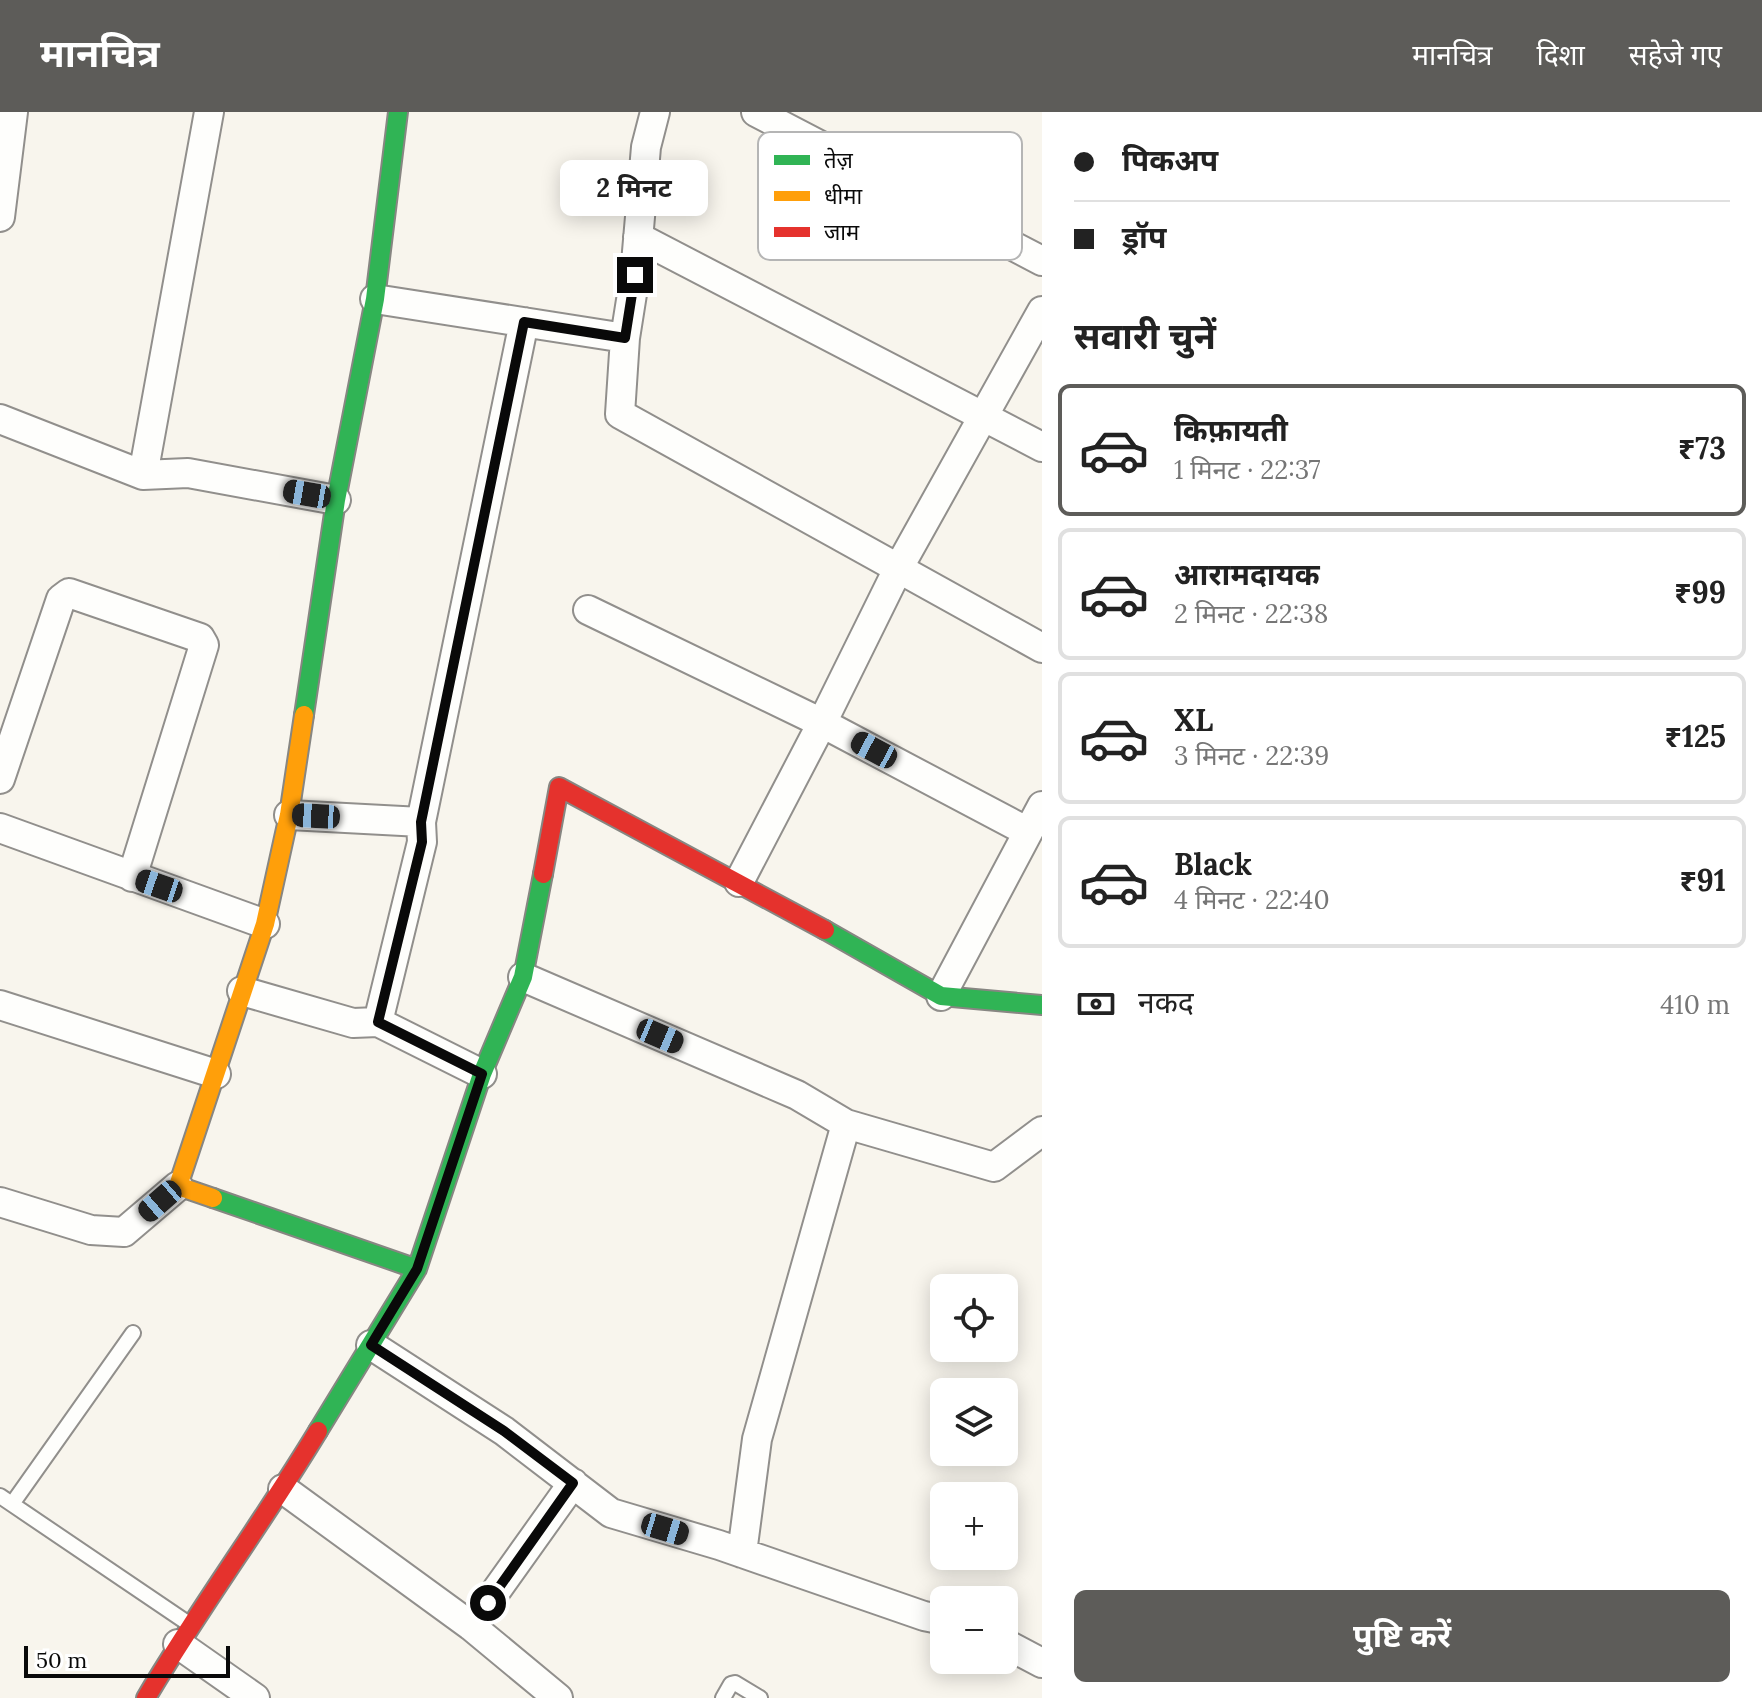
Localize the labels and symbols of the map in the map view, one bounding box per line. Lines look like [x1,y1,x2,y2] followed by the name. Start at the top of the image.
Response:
[758,132,1022,260] legend
[824,146,854,174] text: तेज़
[561,159,709,215] callout: 2 मिनट
[824,182,862,210] text: धीमा
[824,218,860,246] text: जाम
[617,257,653,293] route end
[281,478,333,510] car
[847,728,901,772] car
[291,803,341,829] car
[132,867,186,905] car
[633,1016,687,1056] car
[134,1176,186,1226] car
[639,1511,691,1547] car
[470,1585,506,1621] route start
[24,1642,230,1678] scale bar

